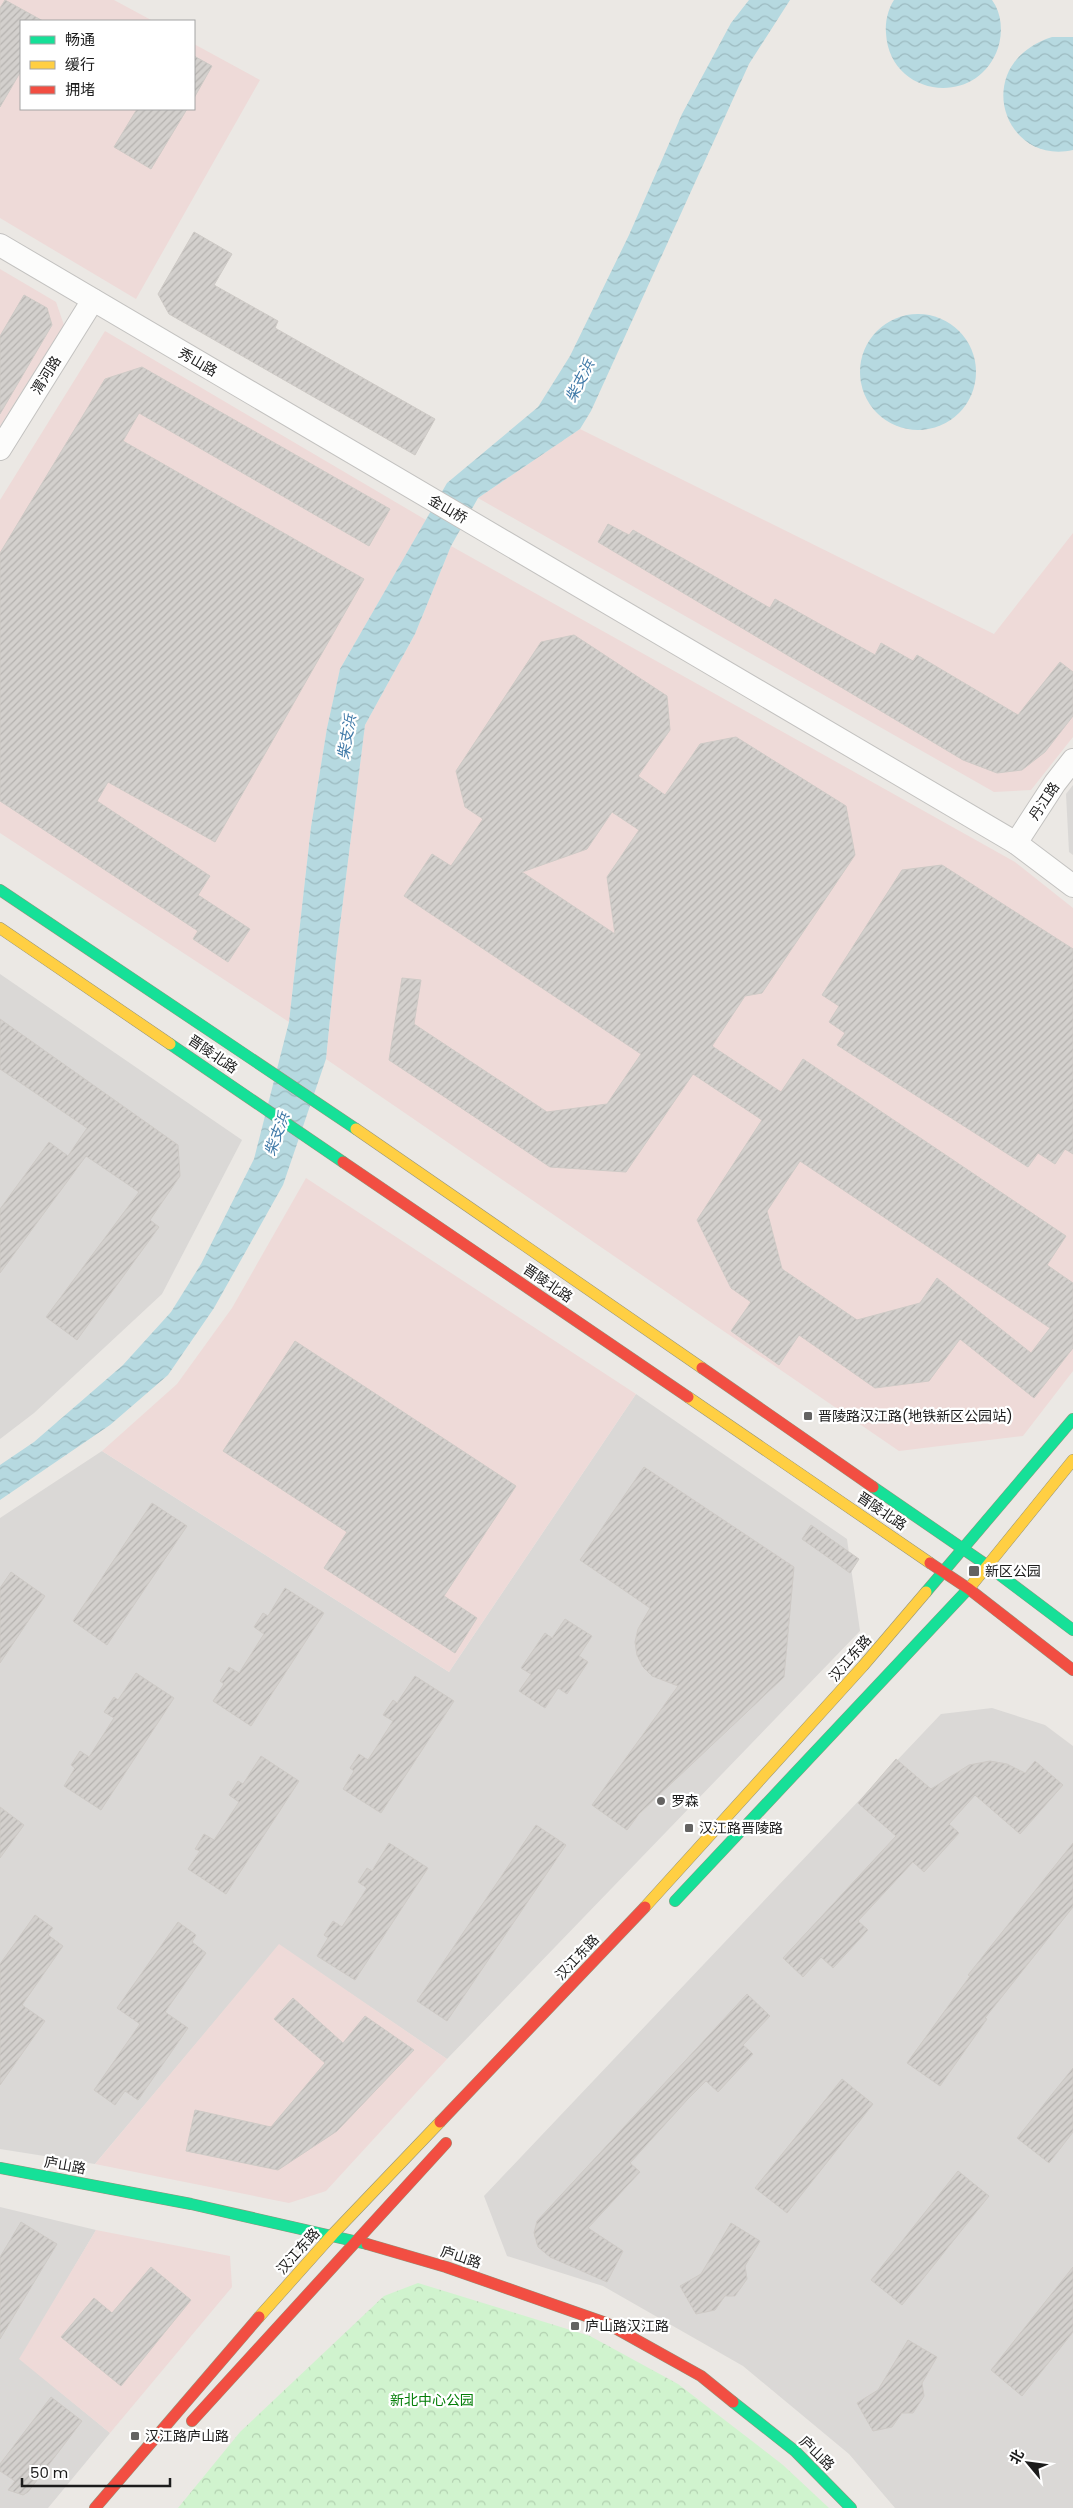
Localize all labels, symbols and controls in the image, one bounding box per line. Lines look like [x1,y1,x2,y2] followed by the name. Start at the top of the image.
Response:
[20,20,195,110] legend
[65,29,95,50] text: 畅通
[65,54,95,75] text: 缓行
[65,79,95,100] text: 拥堵
[175,343,221,381] street label: 秀山路
[26,352,66,398] street label: 渭河路
[560,354,600,406] water label: 柴支浜
[425,490,471,528] street label: 金山桥
[332,711,361,761] water label: 柴支浜
[1024,778,1064,824] street label: 丹江路
[184,1030,242,1078] street label: 晋陵北路
[259,1107,295,1159] water label: 柴支浜
[519,1259,577,1307] street label: 晋陵北路
[818,1406,1013,1426] place label: 晋陵路汉江路(地铁新区公园站)
[802,1410,814,1422] marker: 晋陵路汉江路(地铁新区公园站)
[853,1487,911,1535] street label: 晋陵北路
[985,1561,1041,1581] place label: 新区公园
[967,1564,981,1578] marker: 新区公园
[824,1630,876,1686] street label: 汉江东路
[671,1791,699,1811] place label: 罗森
[655,1795,667,1807] marker: 罗森
[699,1818,783,1838] place label: 汉江路晋陵路
[683,1822,695,1834] marker: 汉江路晋陵路
[551,1930,603,1984] street label: 汉江东路
[43,2152,87,2178] street label: 庐山路
[272,2224,324,2278] street label: 汉江东路
[438,2241,484,2273] street label: 庐山路
[585,2316,669,2336] place label: 庐山路汉江路
[569,2320,581,2332] marker: 庐山路汉江路
[390,2390,474,2410] park label: 新北中心公园
[145,2426,229,2446] place label: 汉江路庐山路
[129,2430,141,2442] marker: 汉江路庐山路
[795,2431,839,2475] street label: 庐山路
[1003,2438,1053,2488] north arrow
[1004,2446,1029,2468] text: 北
[22,2456,170,2488] scale bar
[30,2462,68,2483] text: 50 m

